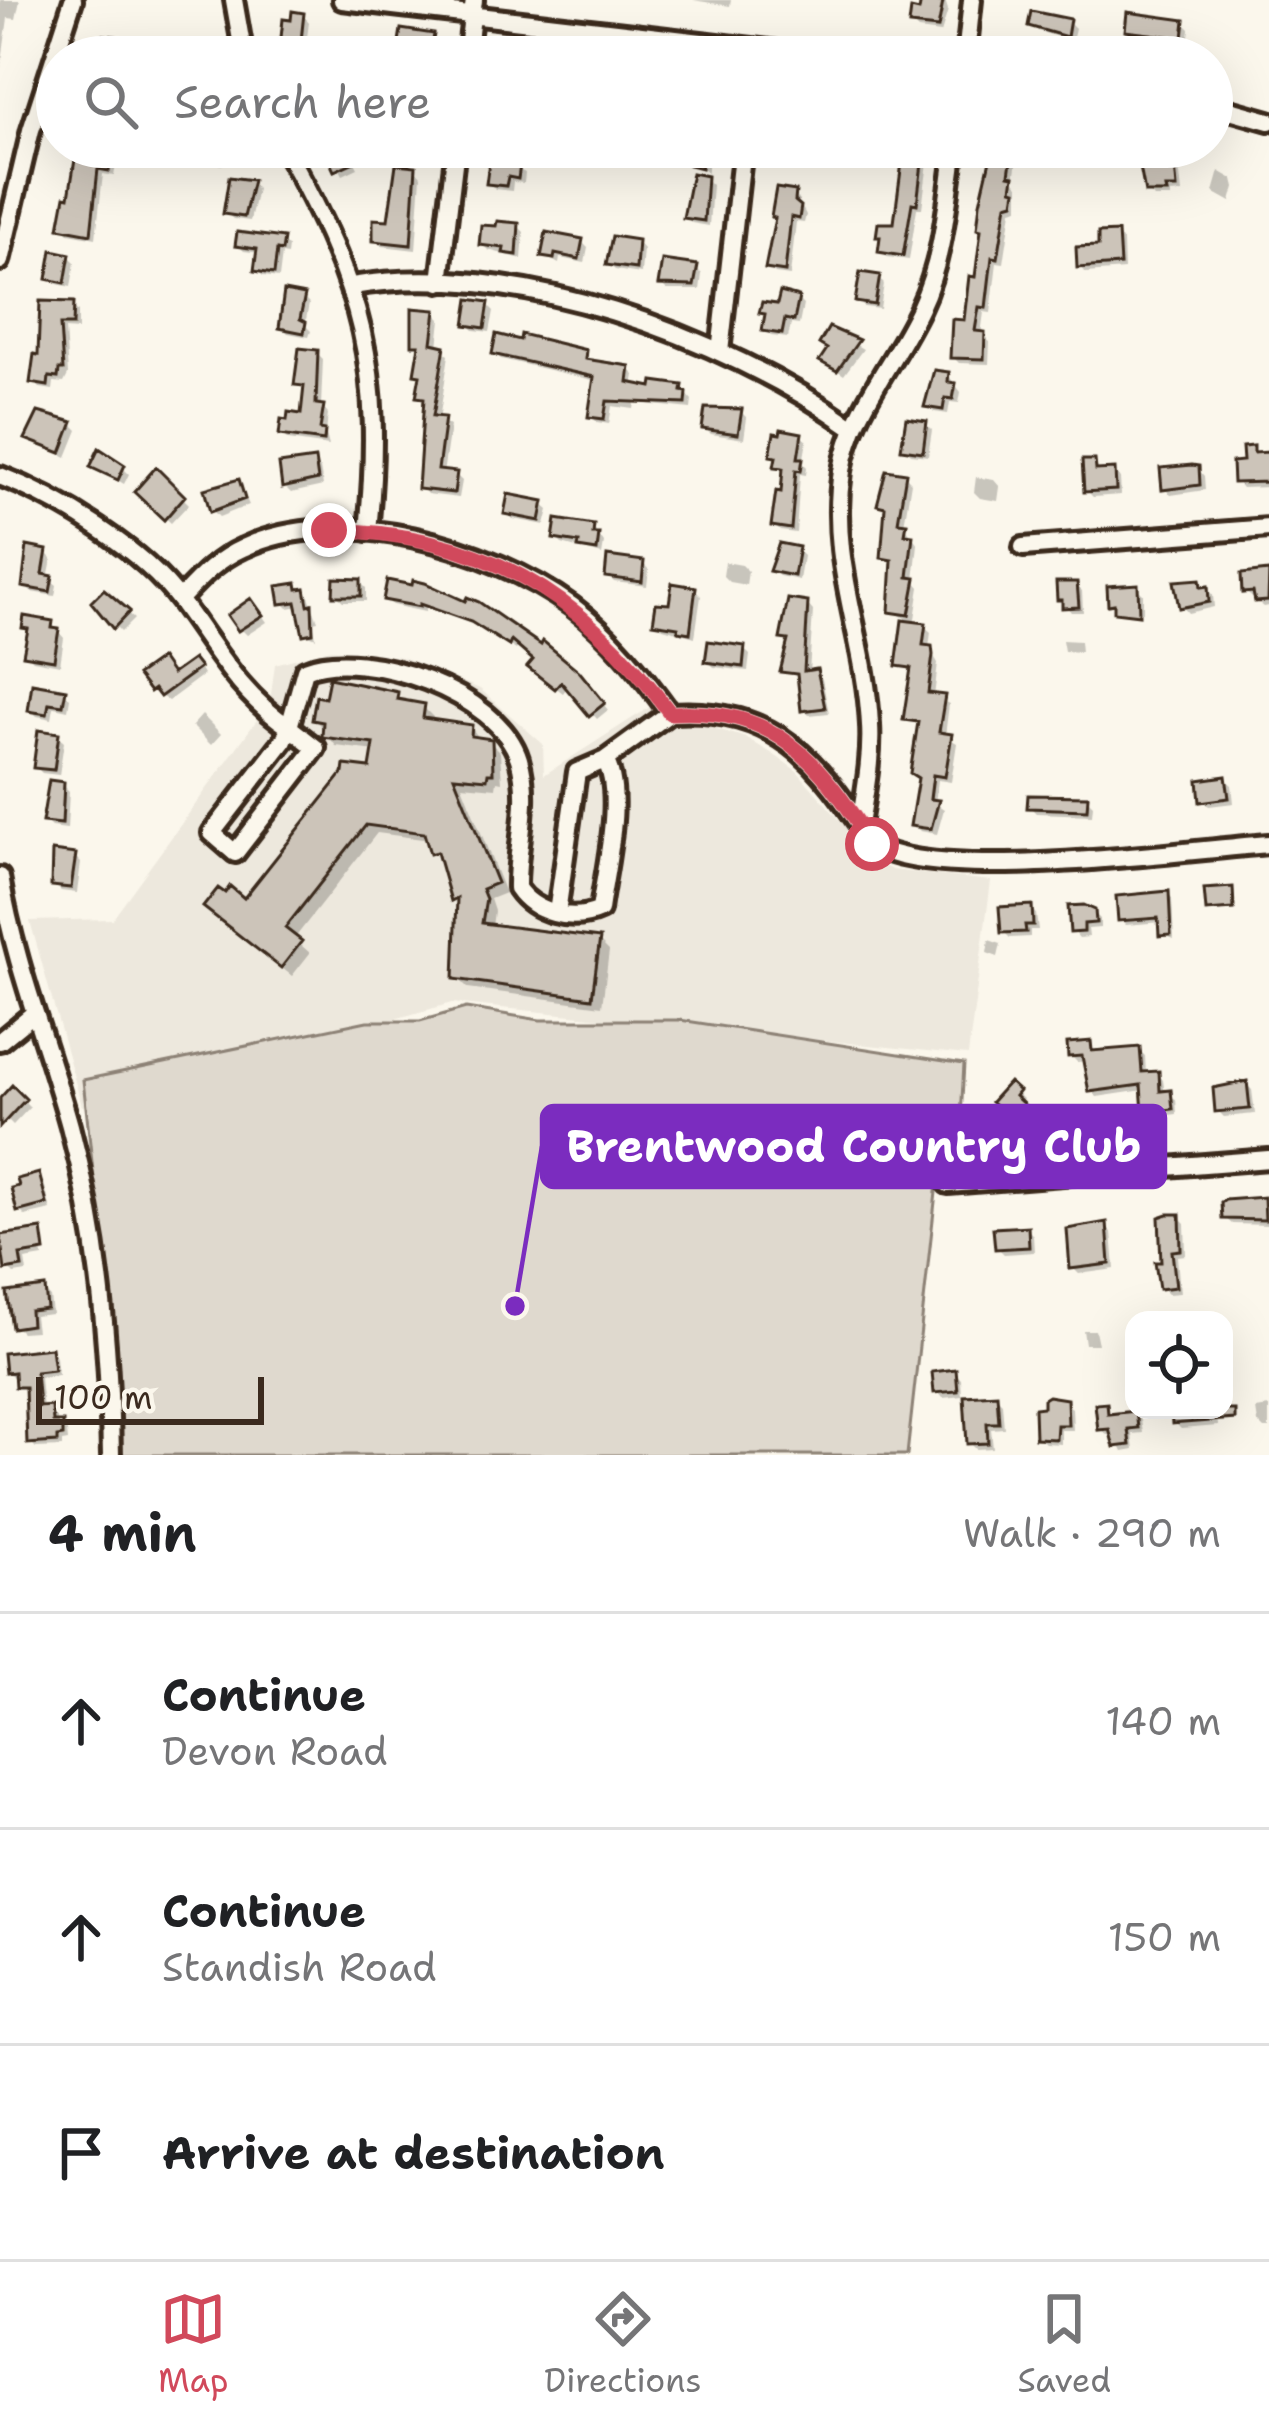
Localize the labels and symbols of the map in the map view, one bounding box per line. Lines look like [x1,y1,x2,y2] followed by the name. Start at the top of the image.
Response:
[302,503,356,557] route end
[845,817,899,871] route start
[542,1106,1165,1187] callout: Brentwood Country Club
[567,1116,1142,1176] text: Brentwood Country Club
[36,1371,264,1424] scale bar

